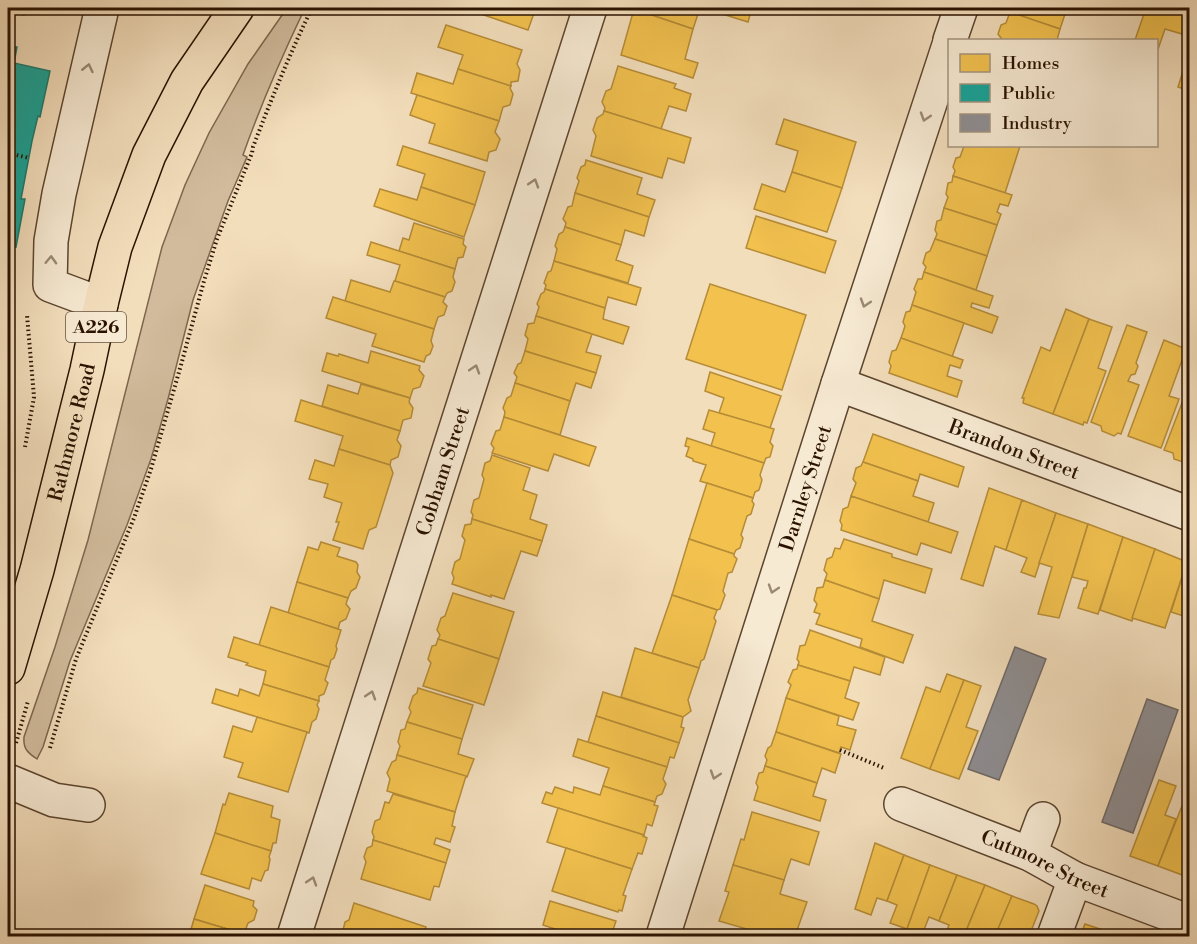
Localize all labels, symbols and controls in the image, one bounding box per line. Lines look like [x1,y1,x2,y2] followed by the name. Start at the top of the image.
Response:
[948,39,1158,147] legend
[1002,52,1059,75] text: Homes
[80,64,93,74] one-way arrow
[1002,82,1055,105] text: Public
[920,111,932,122] one-way arrow
[1002,112,1072,135] text: Industry
[527,178,539,189] one-way arrow
[45,255,57,264] one-way arrow
[859,297,872,308] one-way arrow
[66,312,126,342] road number: A226
[44,361,102,505] street label: Rathmore Road
[468,364,480,375] one-way arrow
[411,404,476,539] street label: Cobham Street
[944,415,1083,486] street label: Brandon Street
[775,422,838,555] street label: Darnley Street
[768,583,781,594] one-way arrow
[364,690,376,701] one-way arrow
[710,769,722,780] one-way arrow
[977,825,1112,904] street label: Cutmore Street
[305,876,317,887] one-way arrow

